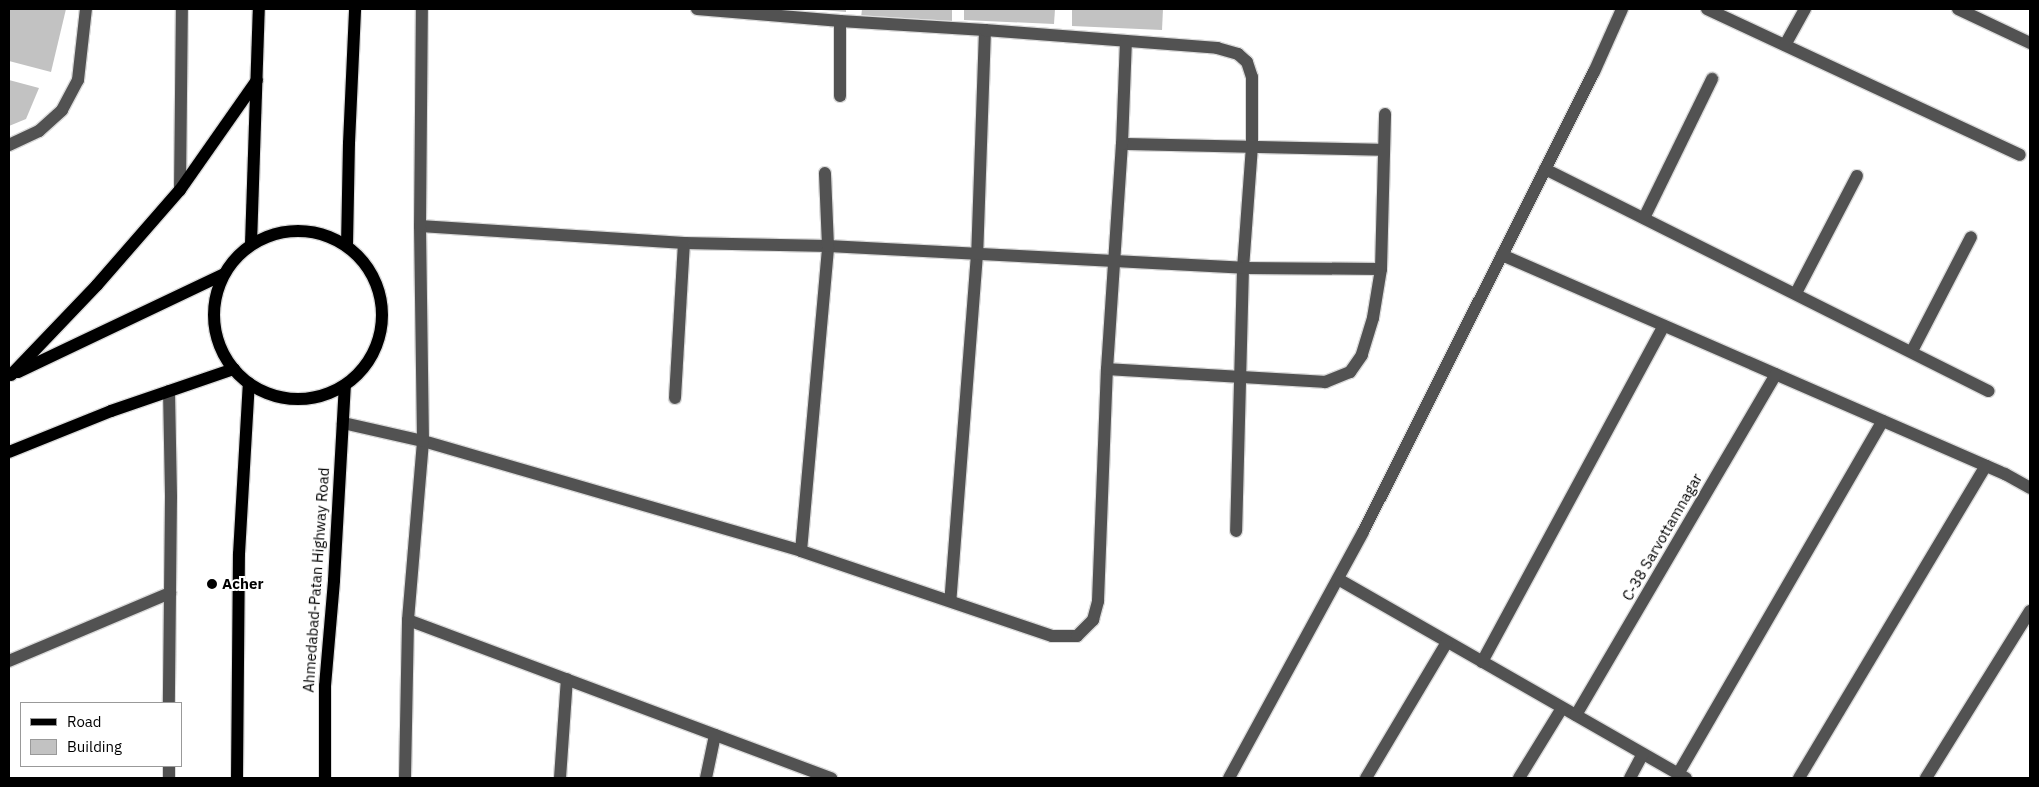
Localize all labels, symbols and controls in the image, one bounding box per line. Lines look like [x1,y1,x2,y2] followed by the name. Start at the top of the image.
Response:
[299,467,333,693] street label: Ahmedabad-Patan Highway Road
[1618,470,1706,604] street label: C-38 Sarvottamnagar
[222,575,263,593] place label: Acher
[206,578,218,590] marker: Acher
[20,702,182,767] legend
[67,712,102,731] text: Road
[67,737,122,756] text: Building

